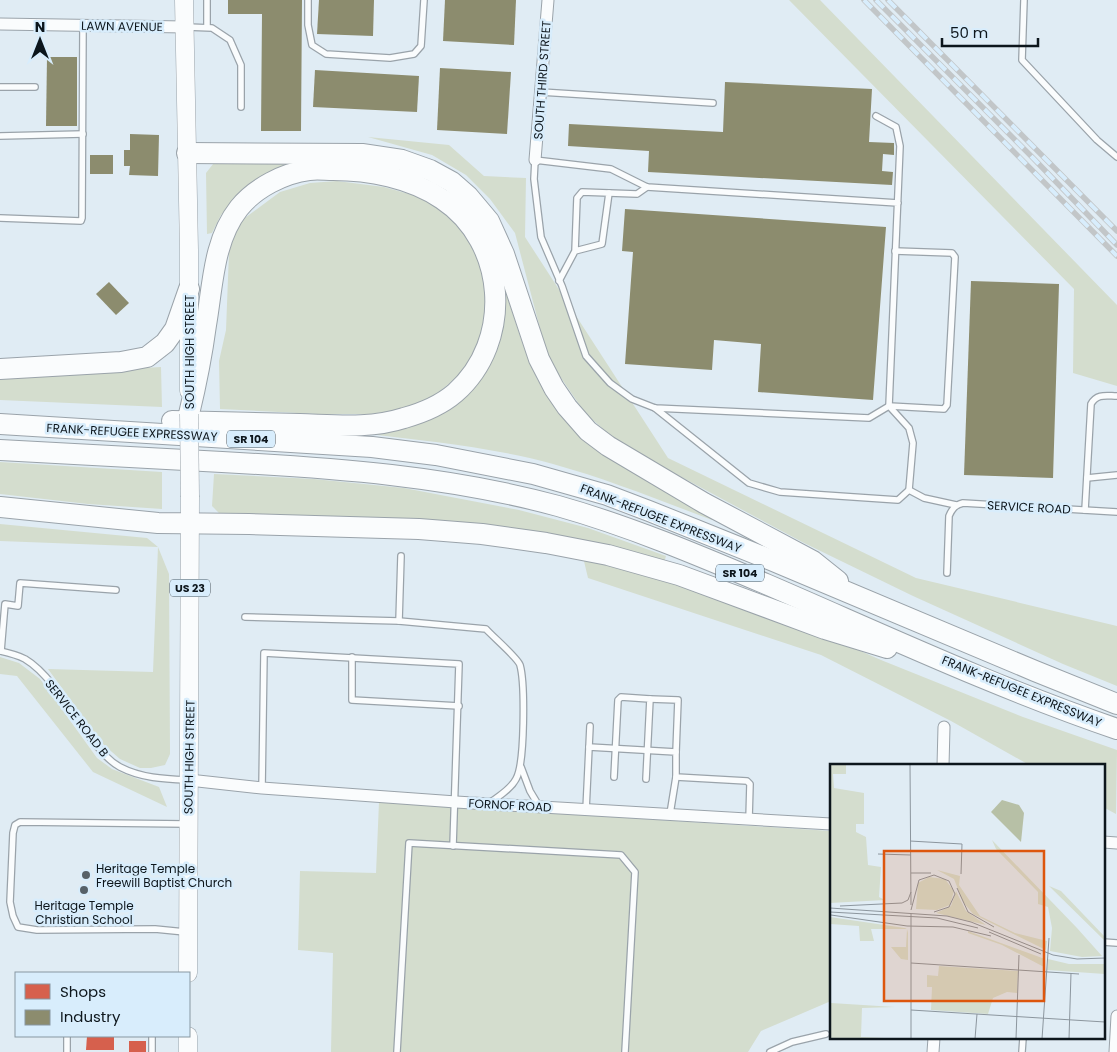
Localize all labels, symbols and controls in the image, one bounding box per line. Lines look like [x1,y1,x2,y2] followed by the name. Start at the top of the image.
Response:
[15,15,65,65] north arrow
[942,15,1038,47] scale bar
[35,17,45,37] text: N
[81,17,163,35] street label: LAWN AVENUE
[529,20,555,140] street label: SOUTH THIRD STREET
[950,22,988,43] text: 50 m
[181,294,198,409] street label: SOUTH HIGH STREET
[46,419,218,445] street label: FRANK-REFUGEE EXPRESSWAY
[227,430,275,448] road number: SR 104
[578,479,744,557] street label: FRANK-REFUGEE EXPRESSWAY
[987,496,1071,518] street label: SERVICE ROAD
[716,564,764,582] road number: SR 104
[170,580,210,596] road number: US 23
[940,651,1104,731] street label: FRANK-REFUGEE EXPRESSWAY
[41,676,113,760] street label: SERVICE ROAD B
[180,699,199,814] street label: SOUTH HIGH STREET
[830,764,1104,1040] inset map
[468,794,552,816] street label: FORNOF ROAD
[96,860,232,891] place label: Heritage Temple Freewill Baptist Church
[80,869,92,881] marker: Heritage Temple Freewill Baptist Church
[78,884,90,896] marker: Heritage Temple Christian School
[34,897,134,928] place label: Heritage Temple Christian School
[15,972,190,1037] legend
[60,981,106,1002] text: Shops
[60,1006,121,1027] text: Industry

